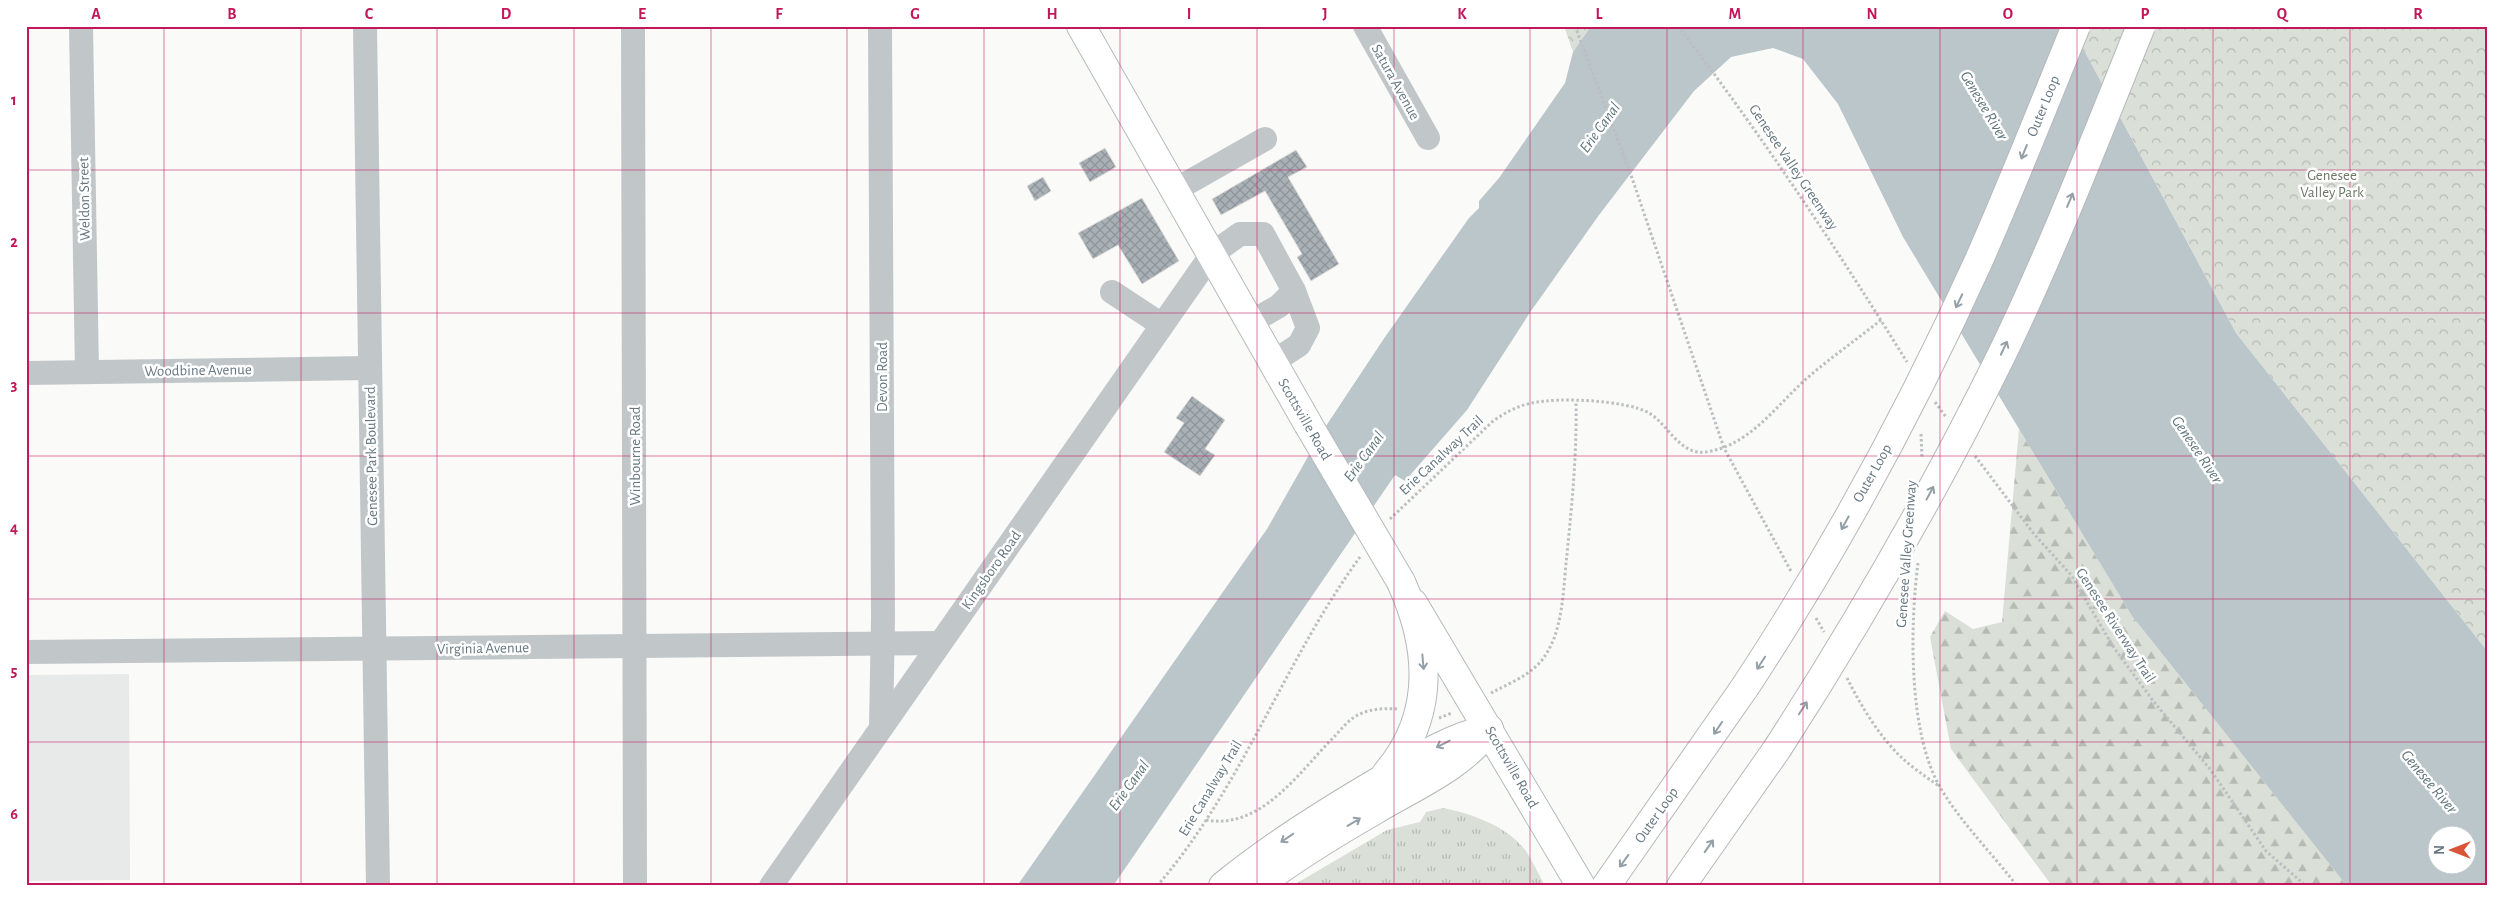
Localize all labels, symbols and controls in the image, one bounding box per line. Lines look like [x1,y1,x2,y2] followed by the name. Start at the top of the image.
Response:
[91,6,101,22] text: A
[227,6,237,22] text: B
[365,6,374,22] text: C
[501,6,512,22] text: D
[638,6,646,22] text: E
[775,6,783,22] text: F
[910,6,920,22] text: G
[1046,6,1058,22] text: H
[1187,6,1191,22] text: I
[1322,6,1328,22] text: J
[1457,6,1467,22] text: K
[1596,6,1603,22] text: L
[1729,6,1741,22] text: M
[1866,6,1878,22] text: N
[2003,6,2013,22] text: O
[2141,6,2150,22] text: P
[2277,6,2289,23] text: Q
[2413,6,2423,22] text: R
[1369,42,1422,123] street label: Satura Avenue
[1957,68,2011,143] water label: Genesee River
[2024,74,2062,139] street label: Outer Loop
[11,92,17,108] text: 1
[1576,100,1623,156] water label: Erie Canal
[1746,102,1841,233] street label: Genesee Valley Greenway
[2019,144,2028,159] one-way arrow
[76,157,93,241] street label: Weldon Street
[2300,168,2364,200] park label: Genesee Valley Park
[2066,193,2075,208] one-way arrow
[10,234,18,250] text: 2
[1954,293,1964,308] one-way arrow
[2000,341,2010,356] one-way arrow
[875,342,890,412] street label: Devon Road
[144,362,252,379] street label: Woodbine Avenue
[1275,376,1334,463] street label: Scottsville Road
[11,377,18,393] text: 3
[363,386,380,526] street label: Genesee Park Boulevard
[628,406,643,506] street label: Winbourne Road
[1396,413,1486,498] street label: Erie Canalway Trail
[2169,413,2226,487] water label: Genesee River
[1340,429,1387,485] water label: Erie Canal
[1850,441,1895,505] street label: Outer Loop
[1894,479,1919,628] street label: Genesee Valley Greenway
[1925,485,1935,500] one-way arrow
[1839,516,1849,530] one-way arrow
[10,520,18,536] text: 4
[959,528,1024,612] street label: Kingsboro Road
[2073,565,2158,685] street label: Genesee Riverway Trail
[437,640,529,657] street label: Virginia Avenue
[1419,654,1428,670] one-way arrow
[1756,655,1766,669] one-way arrow
[11,663,18,679] text: 5
[1798,702,1808,716] one-way arrow
[1713,721,1723,735] one-way arrow
[1482,724,1541,811] street label: Scottsville Road
[1176,738,1245,839] street label: Erie Canalway Trail
[1436,740,1451,749] one-way arrow
[2398,747,2461,817] water label: Genesee River
[1105,758,1152,814] water label: Erie Canal
[1632,785,1681,846] street label: Outer Loop
[10,806,18,822] text: 6
[1347,816,1361,826] one-way arrow
[2426,824,2476,874] north arrow
[1281,833,1295,843] one-way arrow
[1704,839,1714,853] one-way arrow
[2433,845,2447,855] text: N
[1619,854,1629,868] one-way arrow

